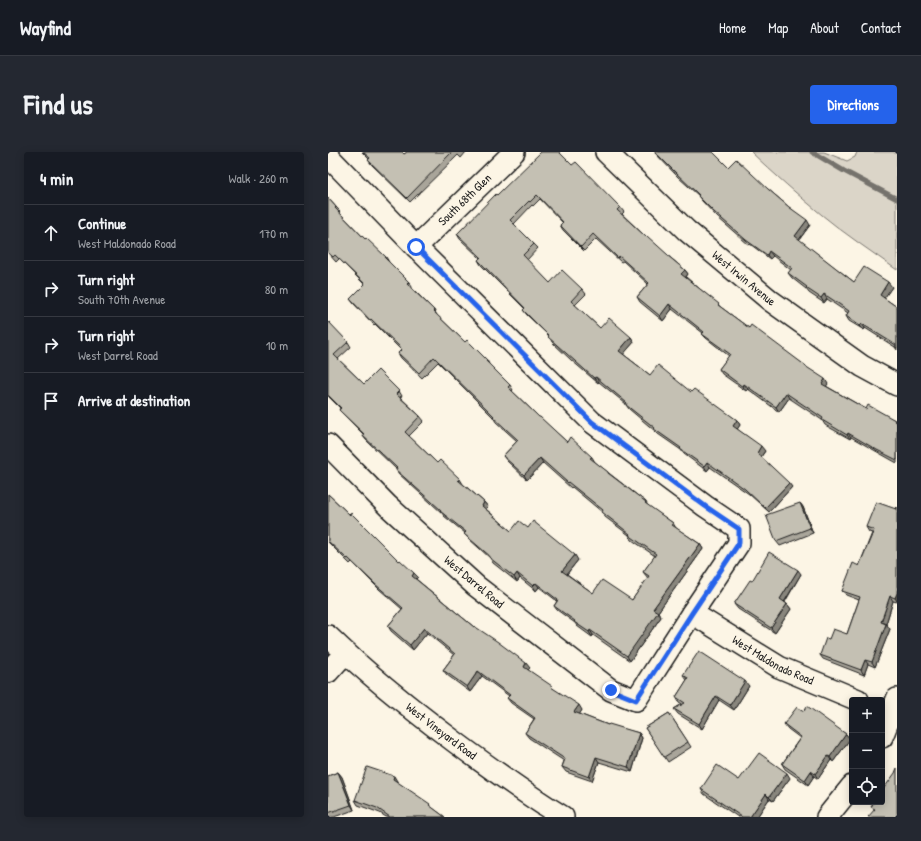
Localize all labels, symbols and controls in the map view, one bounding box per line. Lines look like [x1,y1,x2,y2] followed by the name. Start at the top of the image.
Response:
[20,15,71,41] text: Wayfind
[719,18,746,37] text: Home
[768,18,788,37] text: Map
[810,18,839,37] text: About
[861,18,901,37] text: Contact
[24,85,93,123] text: Find us
[810,85,897,124] button: Directions
[40,167,73,190] text: 4 min
[229,169,288,187] text: Walk · 260 m
[434,169,495,229] street label: South 68th Glen
[78,213,126,234] text: Continue
[40,222,62,244] icon: ahead
[259,224,288,242] text: 170 m
[78,234,176,252] text: West Maldonado Road
[407,238,425,256] route start
[709,246,779,310] street label: West Irwin Avenue
[78,269,134,290] text: Turn right
[40,278,62,300] icon: right
[265,280,288,298] text: 80 m
[78,290,165,308] text: South 70th Avenue
[78,325,134,346] text: Turn right
[40,334,62,356] icon: right
[266,336,288,354] text: 10 m
[78,346,158,364] text: West Darrel Road
[40,390,62,412] icon: arrive
[78,390,190,411] text: Arrive at destination
[441,551,508,612] street label: West Darrel Road
[729,631,817,689] street label: West Maldonado Road
[602,681,620,699] route end
[849,697,885,805] map controls
[849,697,885,733] button: +
[403,698,481,763] street label: West Vineyard Road
[849,733,885,769] button: −
[849,769,885,805] button: locate

